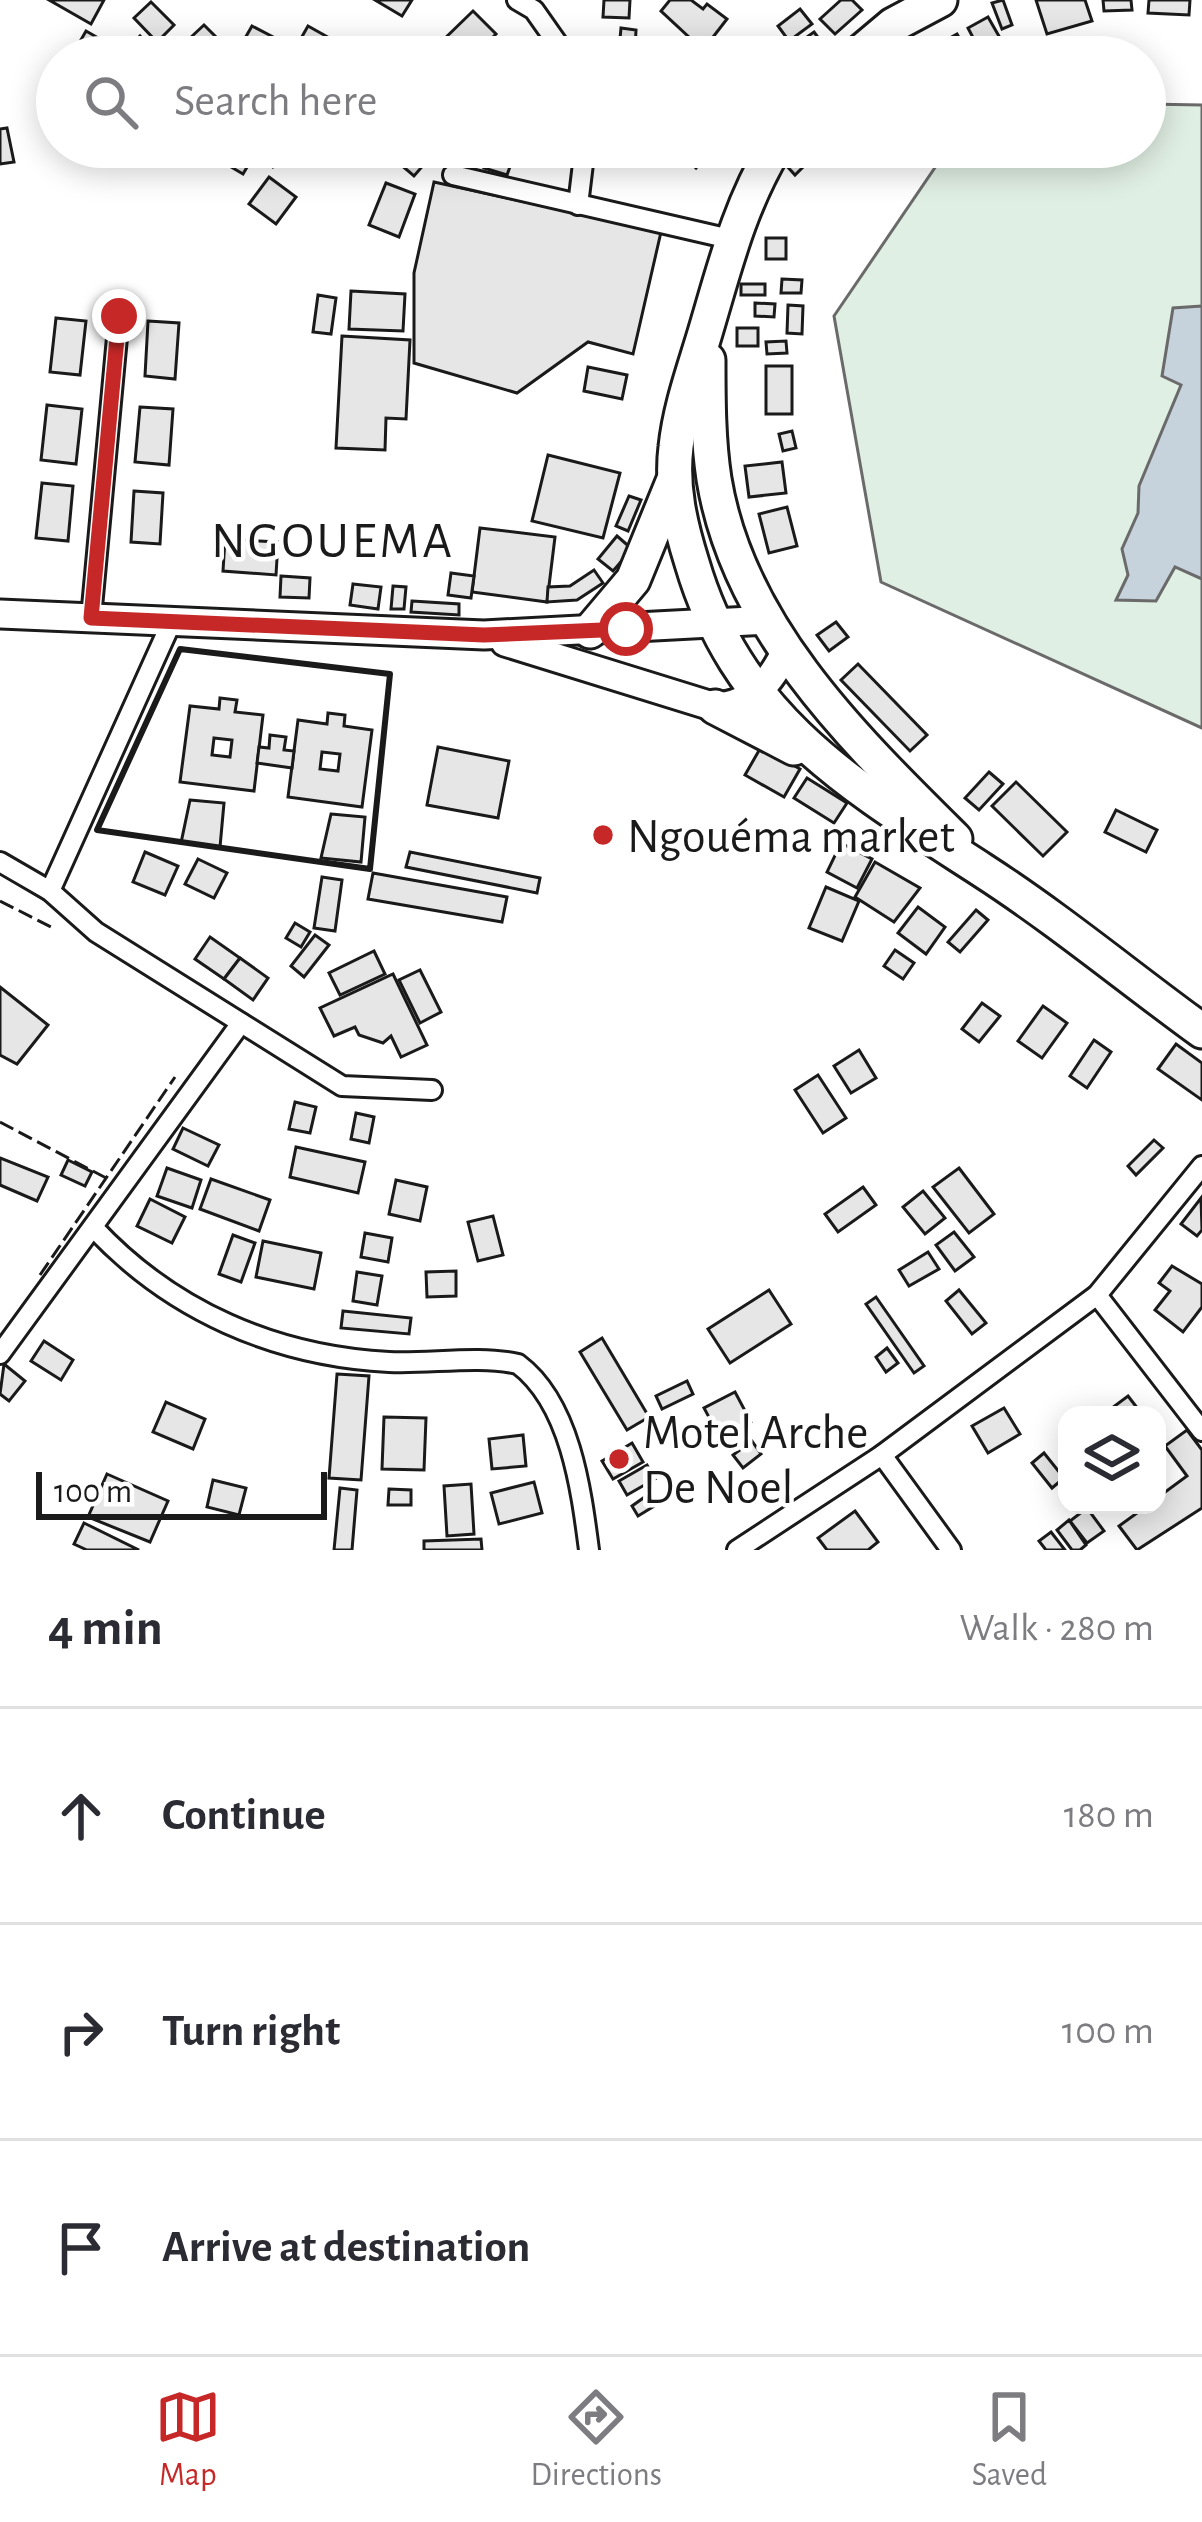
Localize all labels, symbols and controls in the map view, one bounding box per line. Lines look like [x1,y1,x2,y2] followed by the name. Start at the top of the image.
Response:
[36,36,1166,168] search box
[78,69,144,135] icon: search
[174,79,377,124] text: Search here
[92,289,146,343] route end
[211,516,455,567] district label: NGOUEMA
[599,602,653,656] route start
[627,814,955,862] place label: Ngouéma market
[590,822,616,848] marker: Ngouéma market
[1058,1406,1166,1514] map controls
[1058,1406,1166,1514] button: layers
[643,1410,868,1513] place label: Motel Arche De Noel
[606,1446,632,1472] marker: Motel Arche De Noel
[36,1466,327,1519] scale bar
[54,1476,132,1509] text: 100 m
[48,1603,163,1654] text: 4 min
[960,1609,1154,1648] text: Walk · 280 m
[48,1783,114,1849] icon: ahead
[162,1793,326,1838] text: Continue
[1064,1796,1154,1835] text: 180 m
[48,1999,114,2065] icon: right
[162,2009,340,2054] text: Turn right
[1062,2012,1154,2051] text: 100 m
[48,2215,114,2281] icon: arrive
[162,2225,530,2270] text: Arrive at destination
[155,2384,221,2496] tab: Map
[530,2384,662,2496] tab: Directions
[972,2384,1047,2496] tab: Saved

